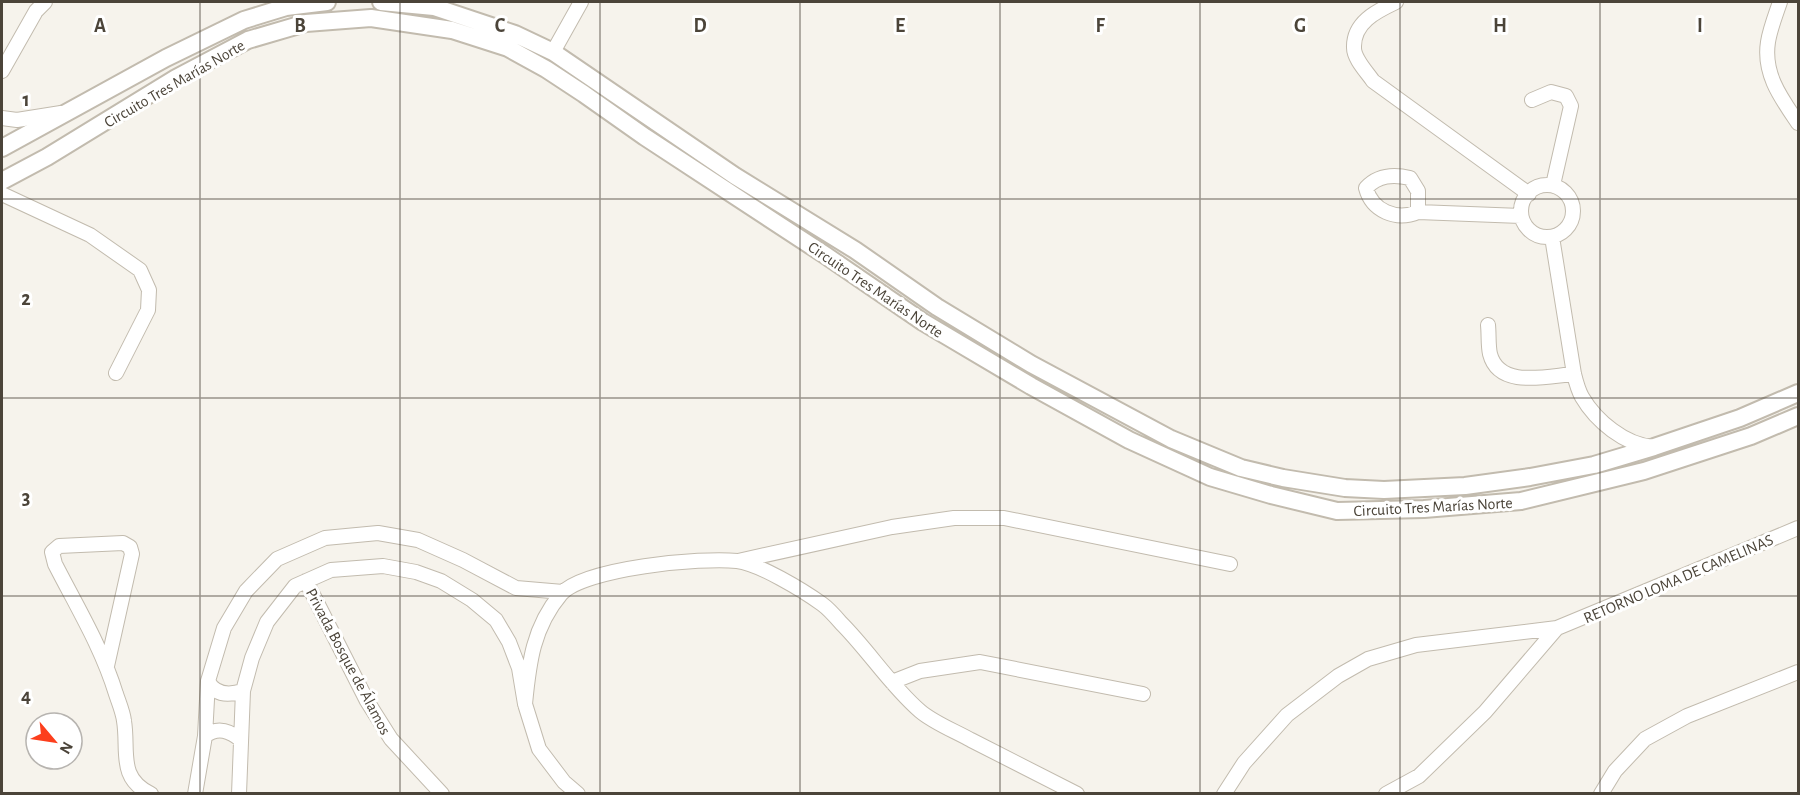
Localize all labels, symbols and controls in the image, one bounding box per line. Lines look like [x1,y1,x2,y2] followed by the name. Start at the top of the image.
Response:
[94,16,106,36] text: A
[294,16,306,36] text: B
[495,16,506,36] text: C
[693,16,707,36] text: D
[895,16,905,36] text: E
[1095,16,1105,36] text: F
[1294,16,1306,36] text: G
[1493,16,1507,36] text: H
[1697,16,1703,36] text: I
[102,37,247,131] street label: Circuito Tres Marías Norte
[22,90,30,110] text: 1
[805,239,946,341] street label: Circuito Tres Marías Norte
[21,289,31,309] text: 2
[22,488,30,508] text: 3
[1353,495,1513,519] street label: Circuito Tres Marías Norte
[1581,532,1776,626] street label: RETORNO LOMA DE CAMELINAS
[303,585,395,737] street label: Privada Bosque de Álamos
[21,686,31,706] text: 4
[24,711,84,771] north arrow
[57,739,76,757] text: N

